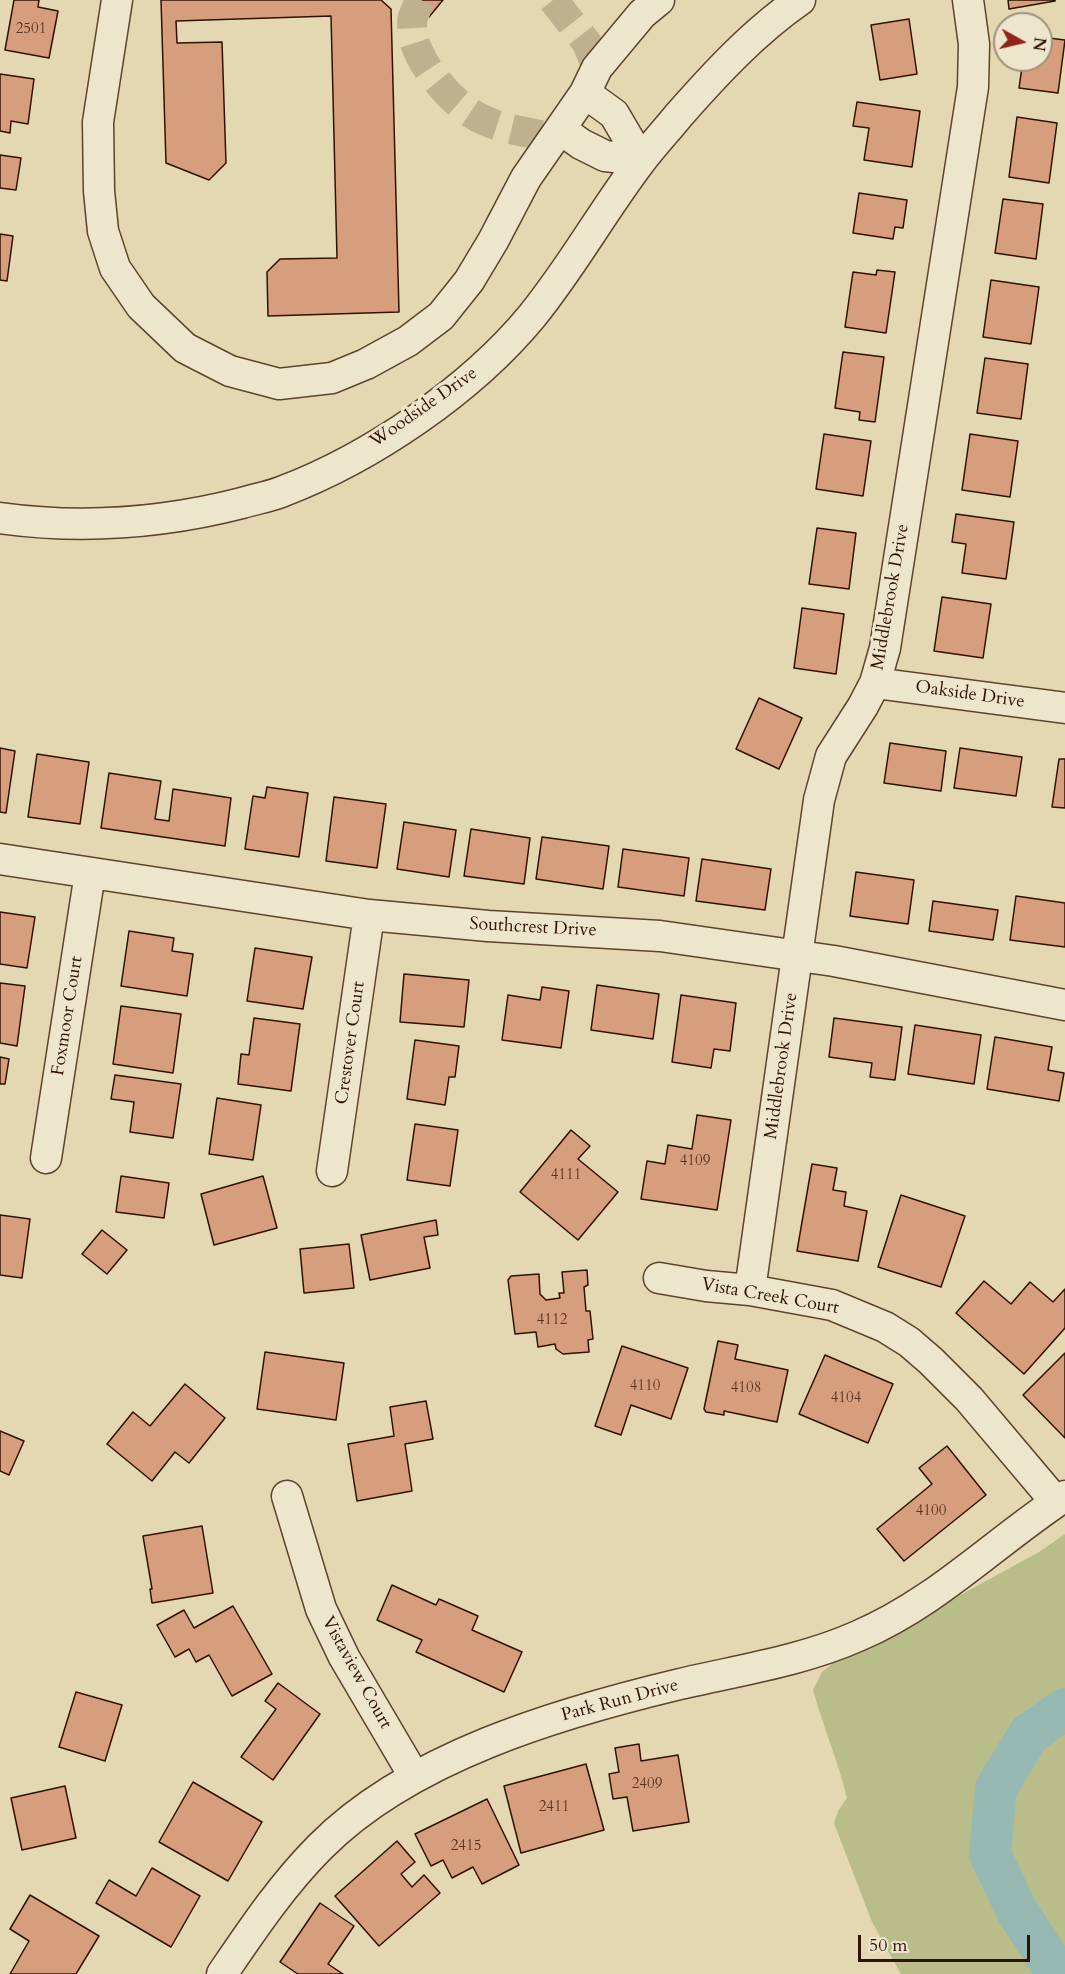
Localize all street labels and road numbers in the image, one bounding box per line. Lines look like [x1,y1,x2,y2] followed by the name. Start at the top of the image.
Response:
[366,363,482,453] street label: Woodside Drive
[868,522,914,672] street label: Middlebrook Drive
[914,677,1026,713] street label: Oakside Drive
[469,914,597,942] street label: Southcrest Drive
[48,955,88,1077] street label: Foxmoor Court
[332,980,370,1106] street label: Crestover Court
[761,991,803,1141] street label: Middlebrook Drive
[699,1274,841,1320] street label: Vista Creek Court
[316,1613,396,1733] street label: Vistaview Court
[559,1675,681,1727] street label: Park Run Drive

